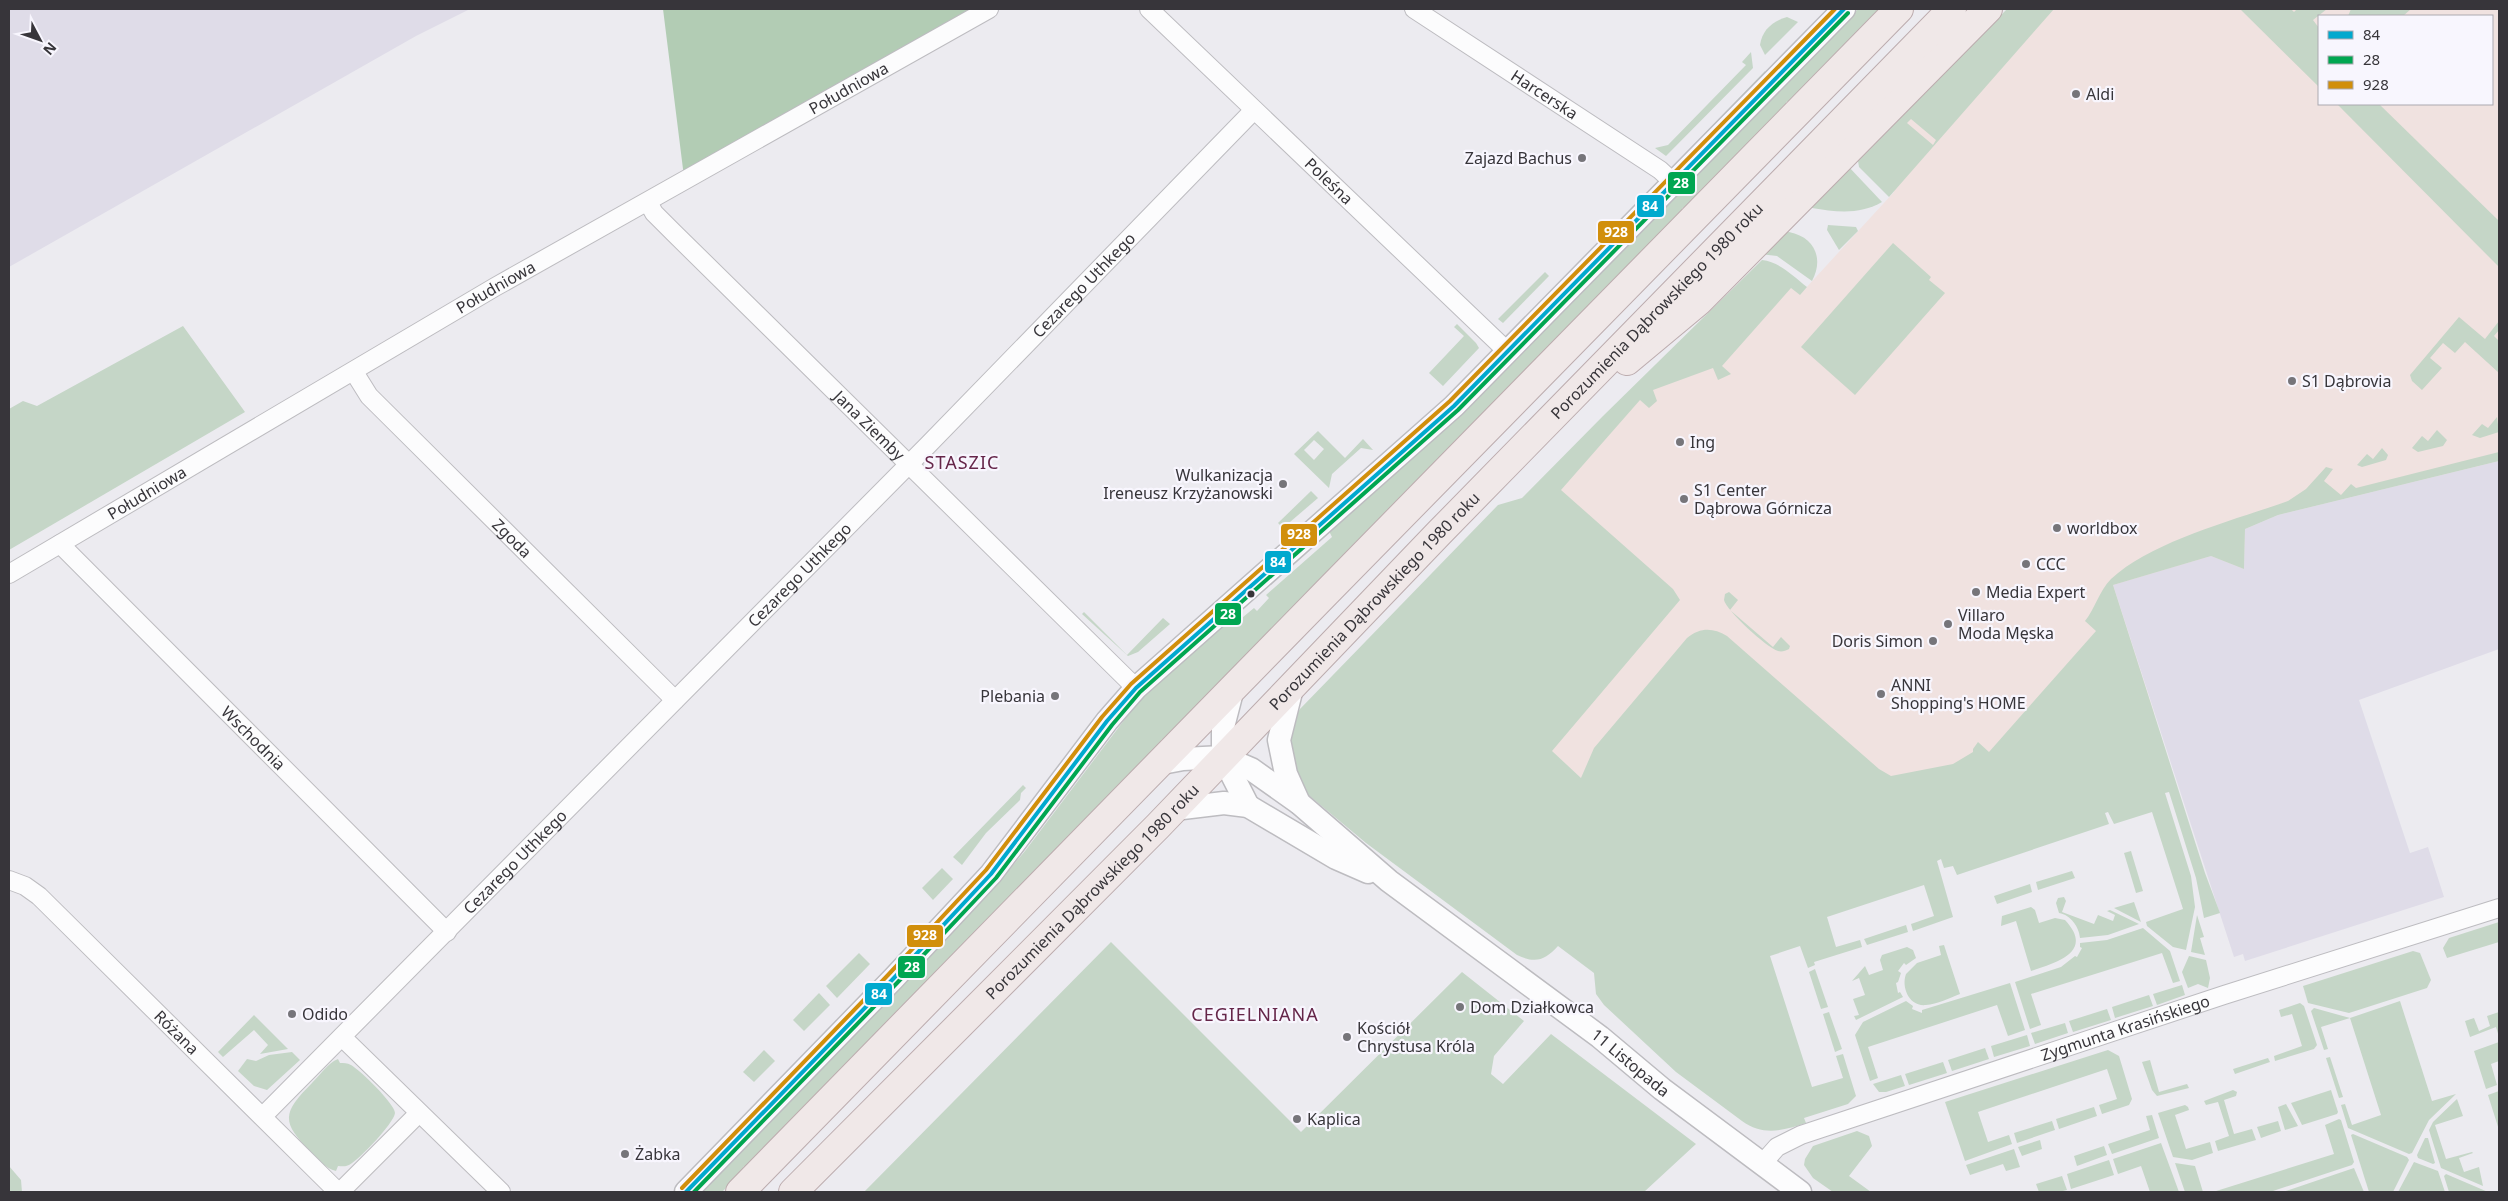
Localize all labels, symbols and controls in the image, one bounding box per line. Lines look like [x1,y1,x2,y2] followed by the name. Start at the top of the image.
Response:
[15,15,65,65] north arrow
[2318,15,2493,105] legend
[2363,24,2381,44] text: 84
[39,38,61,59] text: N
[2363,49,2380,69] text: 28
[805,57,892,119] street label: Południowa
[1507,65,1582,124] street label: Harcerska
[2363,74,2389,94] text: 928
[2086,83,2114,105] place label: Aldi
[2070,88,2082,100] marker: Aldi
[1465,147,1572,169] place label: Zajazd Bachus
[1576,152,1588,164] marker: Zajazd Bachus
[1300,153,1358,209] street label: Poleśna
[1667,171,1696,195] line badge: 28
[1673,173,1689,192] text: 28
[1636,194,1665,218] line badge: 84
[1642,196,1658,215] text: 84
[1546,198,1768,424] street label: Porozumienia Dąbrowskiego 1980 roku
[1597,220,1635,244] line badge: 928
[1604,222,1628,241] text: 928
[1027,227,1140,342] street label: Cezarego Uthkego
[452,255,539,319] street label: Południowa
[2302,370,2391,392] place label: S1 Dąbrovia
[2286,375,2298,387] marker: S1 Dąbrovia
[828,384,910,466] street label: Jana Ziemby
[1690,431,1715,453] place label: Ing
[1674,436,1686,448] marker: Ing
[925,450,999,474] district label: STASZIC
[103,461,190,525] street label: Południowa
[1103,464,1273,504] place label: Wulkanizacja Ireneusz Krzyżanowski
[1277,478,1289,490] marker: Wulkanizacja Ireneusz Krzyżanowski
[1694,479,1832,519] place label: S1 Center Dąbrowa Górnicza
[1264,487,1484,715] street label: Porozumienia Dąbrowskiego 1980 roku
[1678,493,1690,505] marker: S1 Center Dąbrowa Górnicza
[487,514,537,563] street label: Zgoda
[2067,517,2138,539] place label: worldbox
[743,518,856,632] street label: Cezarego Uthkego
[2051,522,2063,534] marker: worldbox
[1280,523,1318,547] line badge: 928
[1287,524,1311,543] text: 928
[1264,550,1292,574] line badge: 84
[1270,552,1286,571] text: 84
[2036,553,2066,575] place label: CCC
[2020,558,2032,570] marker: CCC
[1986,581,2085,603] place label: Media Expert
[1970,586,1982,598] marker: Media Expert
[1246,589,1256,599] unlabelled marker
[1214,602,1242,626] line badge: 28
[1220,604,1236,623] text: 28
[1958,604,2054,644] place label: Villaro Moda Męska
[1942,618,1954,630] marker: Villaro Moda Męska
[1832,630,1923,652] place label: Doris Simon
[1927,635,1939,647] marker: Doris Simon
[1891,674,2026,714] place label: ANNI Shopping's HOME
[980,685,1045,707] place label: Plebania
[1875,688,1887,700] marker: ANNI Shopping's HOME
[1049,690,1061,702] marker: Plebania
[217,701,290,775] street label: Wschodnia
[980,779,1204,1004] street label: Porozumienia Dąbrowskiego 1980 roku
[458,805,572,919] street label: Cezarego Uthkego
[906,924,944,948] line badge: 928
[913,925,937,944] text: 928
[897,955,926,979] line badge: 28
[904,957,920,976] text: 28
[864,982,893,1006] line badge: 84
[871,984,887,1003] text: 84
[2038,990,2213,1066] street label: Zygmunta Krasińskiego
[1470,996,1594,1018] place label: Dom Działkowca
[1454,1001,1466,1013] marker: Dom Działkowca
[1191,1002,1319,1026] district label: CEGIELNIANA
[302,1003,348,1025] place label: Odido
[149,1005,204,1059] street label: Różana
[286,1008,298,1020] marker: Odido
[1357,1017,1475,1057] place label: Kościół Chrystusa Króla
[1587,1023,1674,1102] street label: 11 Listopada
[1341,1031,1353,1043] marker: Kościół Chrystusa Króla
[1307,1108,1361,1130] place label: Kaplica
[1291,1113,1303,1125] marker: Kaplica
[635,1143,681,1165] place label: Żabka
[619,1148,631,1160] marker: Żabka

